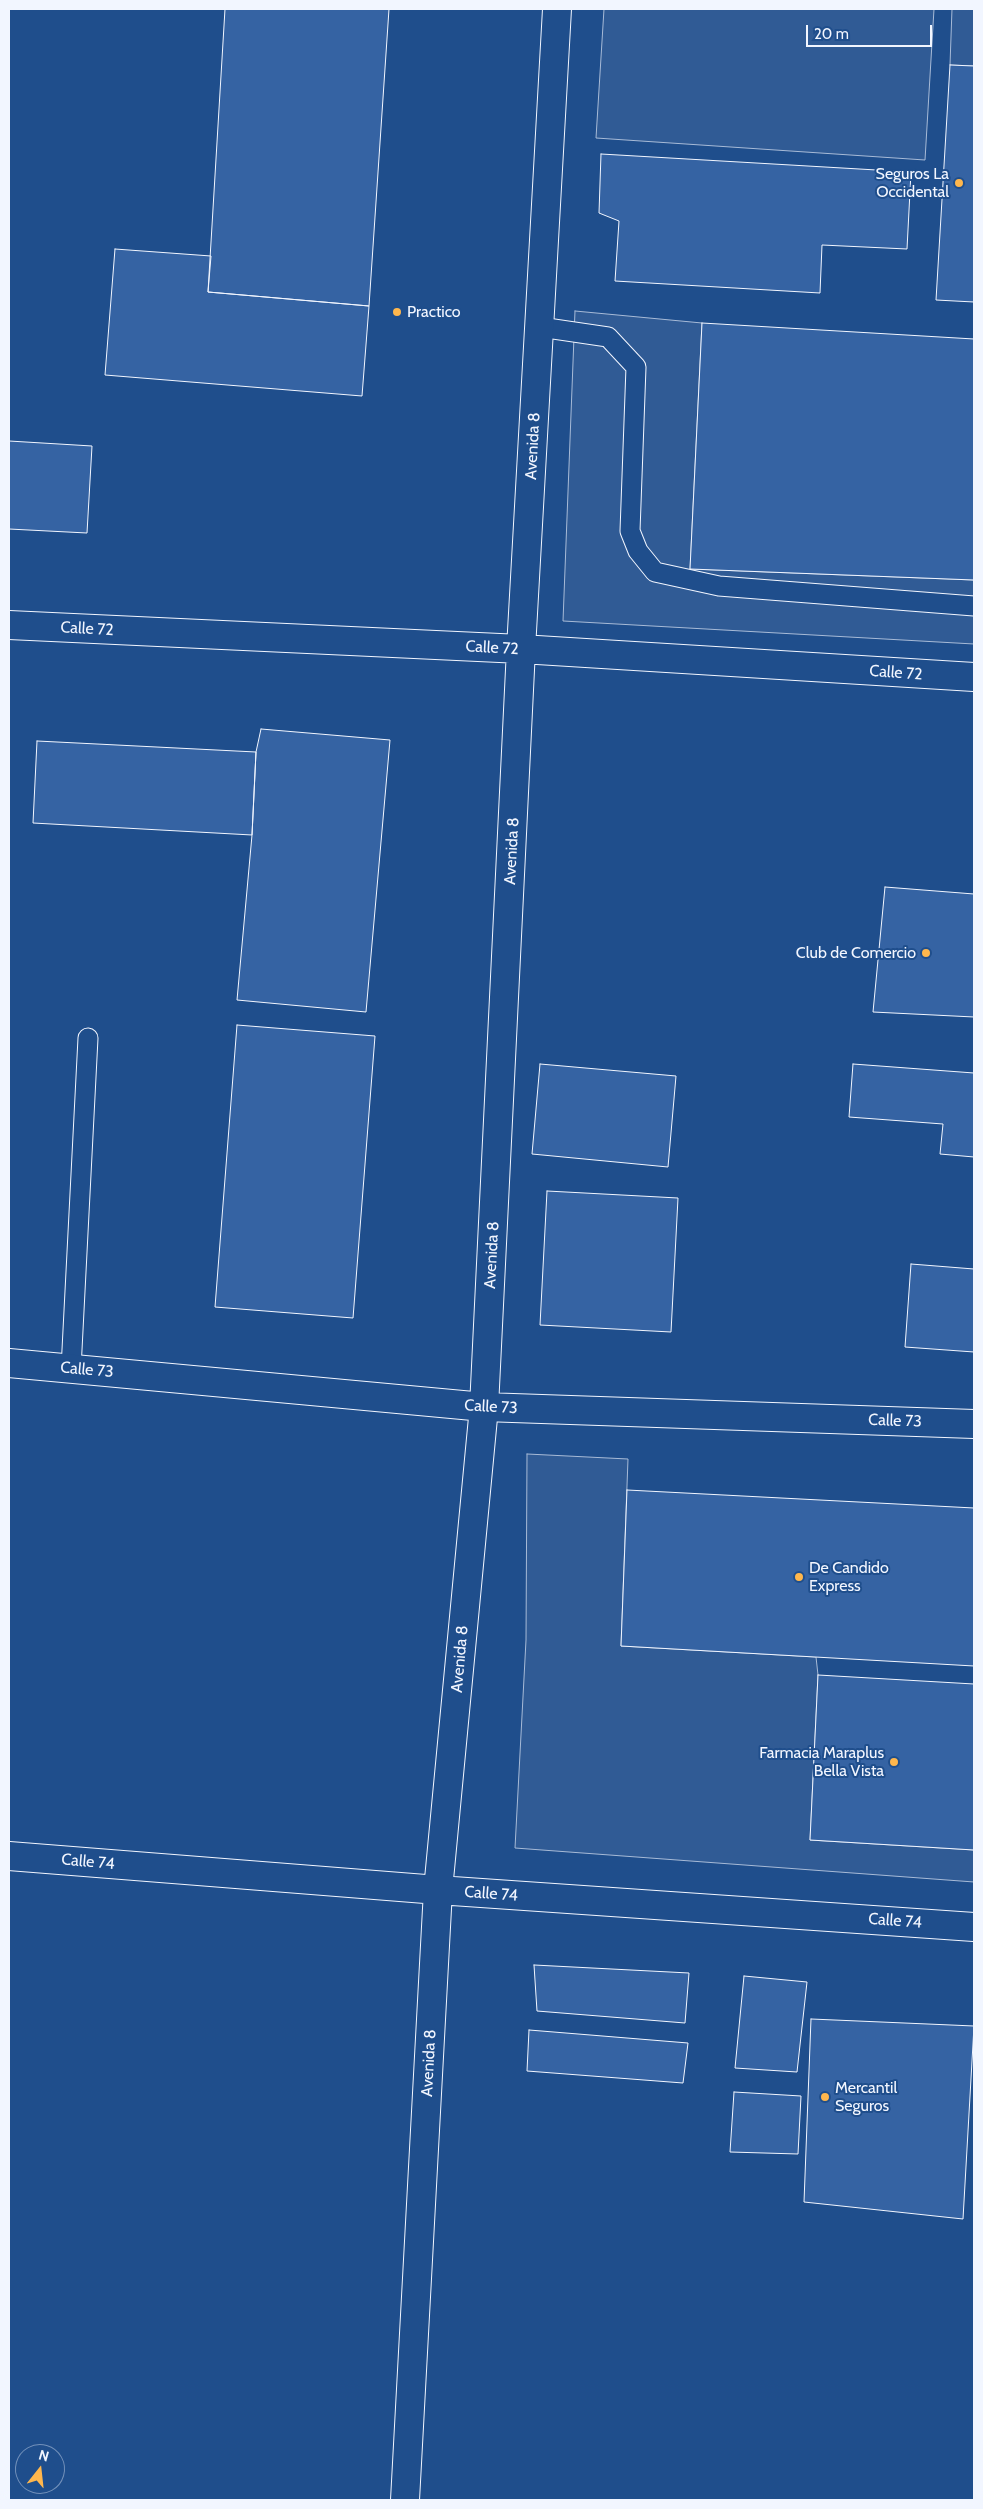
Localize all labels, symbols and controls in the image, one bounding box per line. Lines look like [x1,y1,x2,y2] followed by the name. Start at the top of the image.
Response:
[808,15,934,47] scale bar
[814,25,849,43] text: 20 m
[876,164,949,202] place label: Seguros La Occidental
[953,177,965,189] marker: Seguros La Occidental
[407,302,461,322] place label: Practico
[391,306,403,318] marker: Practico
[522,412,544,480] street label: Avenida 8
[60,618,114,640] street label: Calle 72
[465,637,519,659] street label: Calle 72
[869,662,923,684] street label: Calle 72
[501,817,523,885] street label: Avenida 8
[796,943,916,963] place label: Club de Comercio
[920,947,932,959] marker: Club de Comercio
[481,1221,503,1289] street label: Avenida 8
[60,1358,114,1382] street label: Calle 73
[464,1396,518,1418] street label: Calle 73
[868,1410,922,1432] street label: Calle 73
[809,1558,889,1596] place label: De Candido Express
[793,1571,805,1583] marker: De Candido Express
[447,1625,473,1693] street label: Avenida 8
[759,1743,884,1781] place label: Farmacia Maraplus Bella Vista
[888,1756,900,1768] marker: Farmacia Maraplus Bella Vista
[60,1850,116,1874] street label: Calle 74
[464,1883,518,1905] street label: Calle 74
[868,1910,922,1932] street label: Calle 74
[418,2029,440,2097] street label: Avenida 8
[835,2078,897,2116] place label: Mercantil Seguros
[819,2091,831,2103] marker: Mercantil Seguros
[15,2444,65,2494] north arrow
[37,2446,51,2466] text: N

